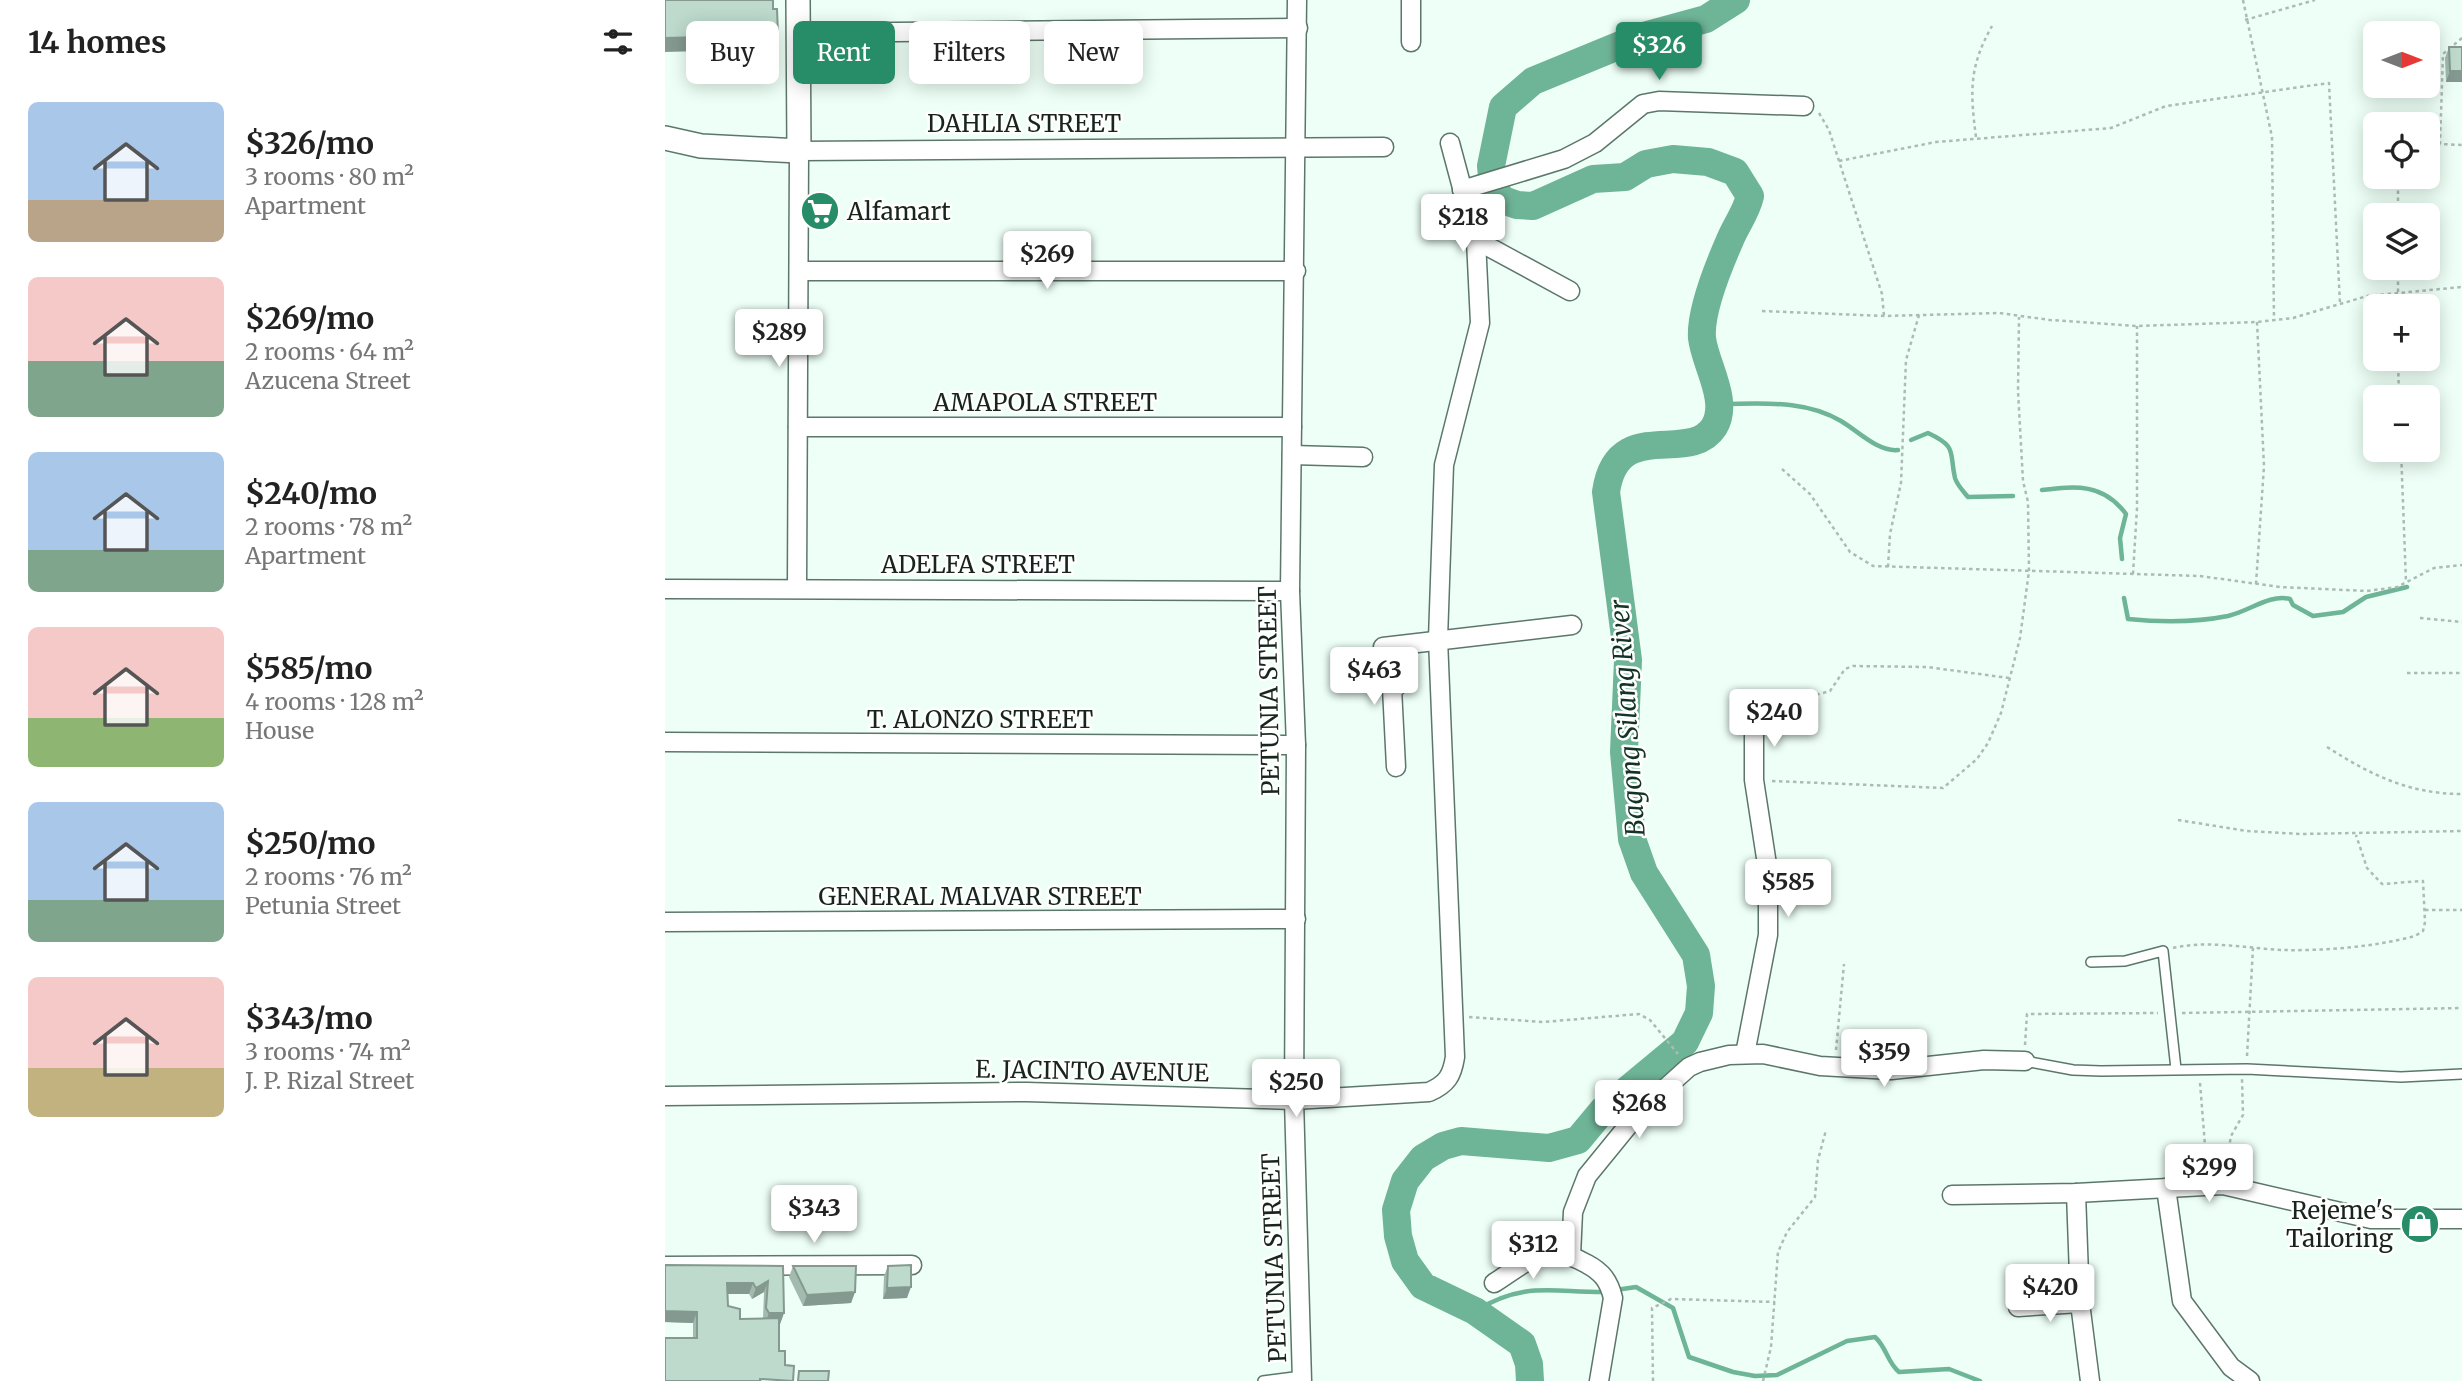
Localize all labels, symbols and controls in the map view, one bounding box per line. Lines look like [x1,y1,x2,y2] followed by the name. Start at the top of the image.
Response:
[686,21,779,84] chip: Buy
[793,21,895,84] chip: Rent
[909,21,1030,84] chip: Filters
[1044,21,1143,84] chip: New
[2363,21,2439,98] north arrow
[2363,21,2440,462] map controls
[1618,22,1700,82] pin: $326
[28,23,166,61] text: 14 homes
[599,23,637,61] icon: filters
[1632,30,1686,59] text: $326
[927,108,1121,139] street label: DAHLIA STREET
[2363,112,2440,189] button: locate
[245,124,374,162] text: $326/mo
[84,130,168,214] icon: home
[245,162,414,191] text: 3 rooms · 80 m²
[799,190,841,232] supermarket icon: Alfamart
[245,191,366,220] text: Apartment
[1422,194,1504,254] pin: $218
[846,196,951,227] place label: Alfamart
[1437,202,1489,231] text: $218
[2363,203,2440,280] button: layers
[1006,232,1088,291] pin: $269
[1019,239,1075,268] text: $269
[2363,294,2440,371] button: +
[245,299,374,337] text: $269/mo
[84,305,168,389] icon: home
[738,310,820,369] pin: $289
[751,317,807,346] text: $289
[245,337,414,366] text: 2 rooms · 64 m²
[245,366,411,395] text: Azucena Street
[2363,385,2440,462] button: −
[932,387,1157,418] street label: AMAPOLA STREET
[245,474,377,512] text: $240/mo
[84,480,168,564] icon: home
[245,512,412,541] text: 2 rooms · 78 m²
[245,541,366,570] text: Apartment
[880,549,1075,580] street label: ADELFA STREET
[1252,586,1286,796] street label: PETUNIA STREET
[1602,598,1652,837] water label: Bagong Silang River
[1333,648,1415,707] pin: $463
[245,649,373,687] text: $585/mo
[84,655,168,739] icon: home
[1346,655,1402,684] text: $463
[245,687,424,716] text: 4 rooms · 128 m²
[1733,690,1815,749] pin: $240
[1745,697,1803,726] text: $240
[867,704,1094,735] street label: T. ALONZO STREET
[245,716,314,745] text: House
[245,824,375,862] text: $250/mo
[84,830,168,914] icon: home
[1747,860,1829,919] pin: $585
[245,862,412,891] text: 2 rooms · 76 m²
[1761,867,1815,896] text: $585
[818,881,1142,912] street label: GENERAL MALVAR STREET
[245,891,401,920] text: Petunia Street
[245,999,373,1037] text: $343/mo
[84,1005,168,1089] icon: home
[1843,1030,1925,1089] pin: $359
[245,1037,411,1066] text: 3 rooms · 74 m²
[1857,1037,1911,1066] text: $359
[975,1053,1210,1089] street label: E. JACINTO AVENUE
[1255,1060,1337,1119] pin: $250
[245,1066,414,1095] text: J. P. Rizal Street
[1268,1067,1324,1096] text: $250
[1598,1080,1680,1140] pin: $268
[1611,1088,1667,1117] text: $268
[2168,1144,2250,1204] pin: $299
[1255,1152,1293,1363] street label: PETUNIA STREET
[2181,1152,2237,1181] text: $299
[773,1186,855,1245] pin: $343
[787,1193,841,1222] text: $343
[2286,1195,2393,1254] place label: Rejeme's Tailoring
[2399,1203,2441,1245] shop icon: Rejeme's Tailoring
[1492,1222,1574,1281] pin: $312
[1508,1229,1558,1258] text: $312
[2009,1264,2091,1324] pin: $420
[2021,1272,2079,1301] text: $420

